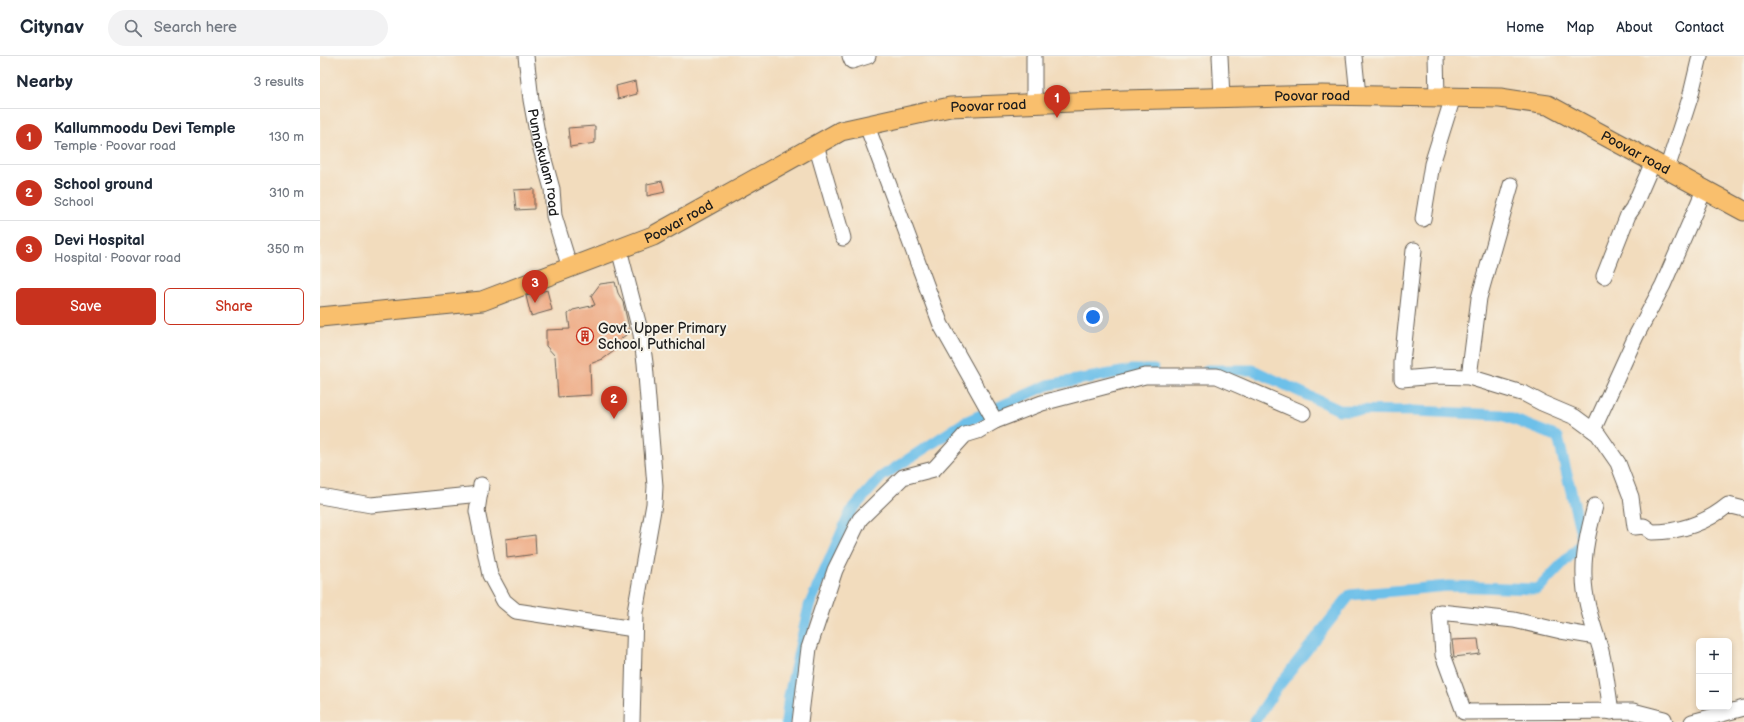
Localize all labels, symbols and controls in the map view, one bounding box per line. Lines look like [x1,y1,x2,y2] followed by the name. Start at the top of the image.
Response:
[108,10,388,46] search box
[20,16,84,39] text: Citynav
[122,17,144,39] icon: search
[154,18,237,37] text: Search here
[1506,19,1544,36] text: Home
[1566,19,1594,36] text: Map
[1616,19,1653,36] text: About
[1675,19,1724,36] text: Contact
[16,72,73,92] text: Nearby
[253,74,304,90] text: 3 results
[1044,85,1070,118] pin: 1
[1274,86,1350,105] street label: Poovar road
[950,95,1027,115] street label: Poovar road
[524,107,562,217] street label: Punnakulam road
[54,119,235,138] text: Kallummoodu Devi Temple
[1598,127,1673,178] street label: Poovar road
[26,129,32,145] text: 1
[269,129,304,145] text: 130 m
[54,138,176,154] text: Temple · Poovar road
[54,175,153,194] text: School ground
[25,185,33,201] text: 2
[269,185,304,201] text: 310 m
[54,194,94,210] text: School
[642,196,716,247] street label: Poovar road
[54,231,144,250] text: Devi Hospital
[25,241,33,257] text: 3
[267,241,304,257] text: 350 m
[54,250,181,266] text: Hospital · Poovar road
[522,270,548,303] pin: 3
[16,288,156,325] button: Save
[164,288,304,325] button: Share
[1083,307,1103,327] your location
[598,320,727,353] place label: Govt. Upper Primary School, Puthichal
[575,326,595,346] building icon: Govt. Upper Primary School, Puthichal
[601,386,627,419] pin: 2
[1696,638,1732,710] map controls
[1696,638,1732,674] button: +
[1696,674,1732,710] button: −

